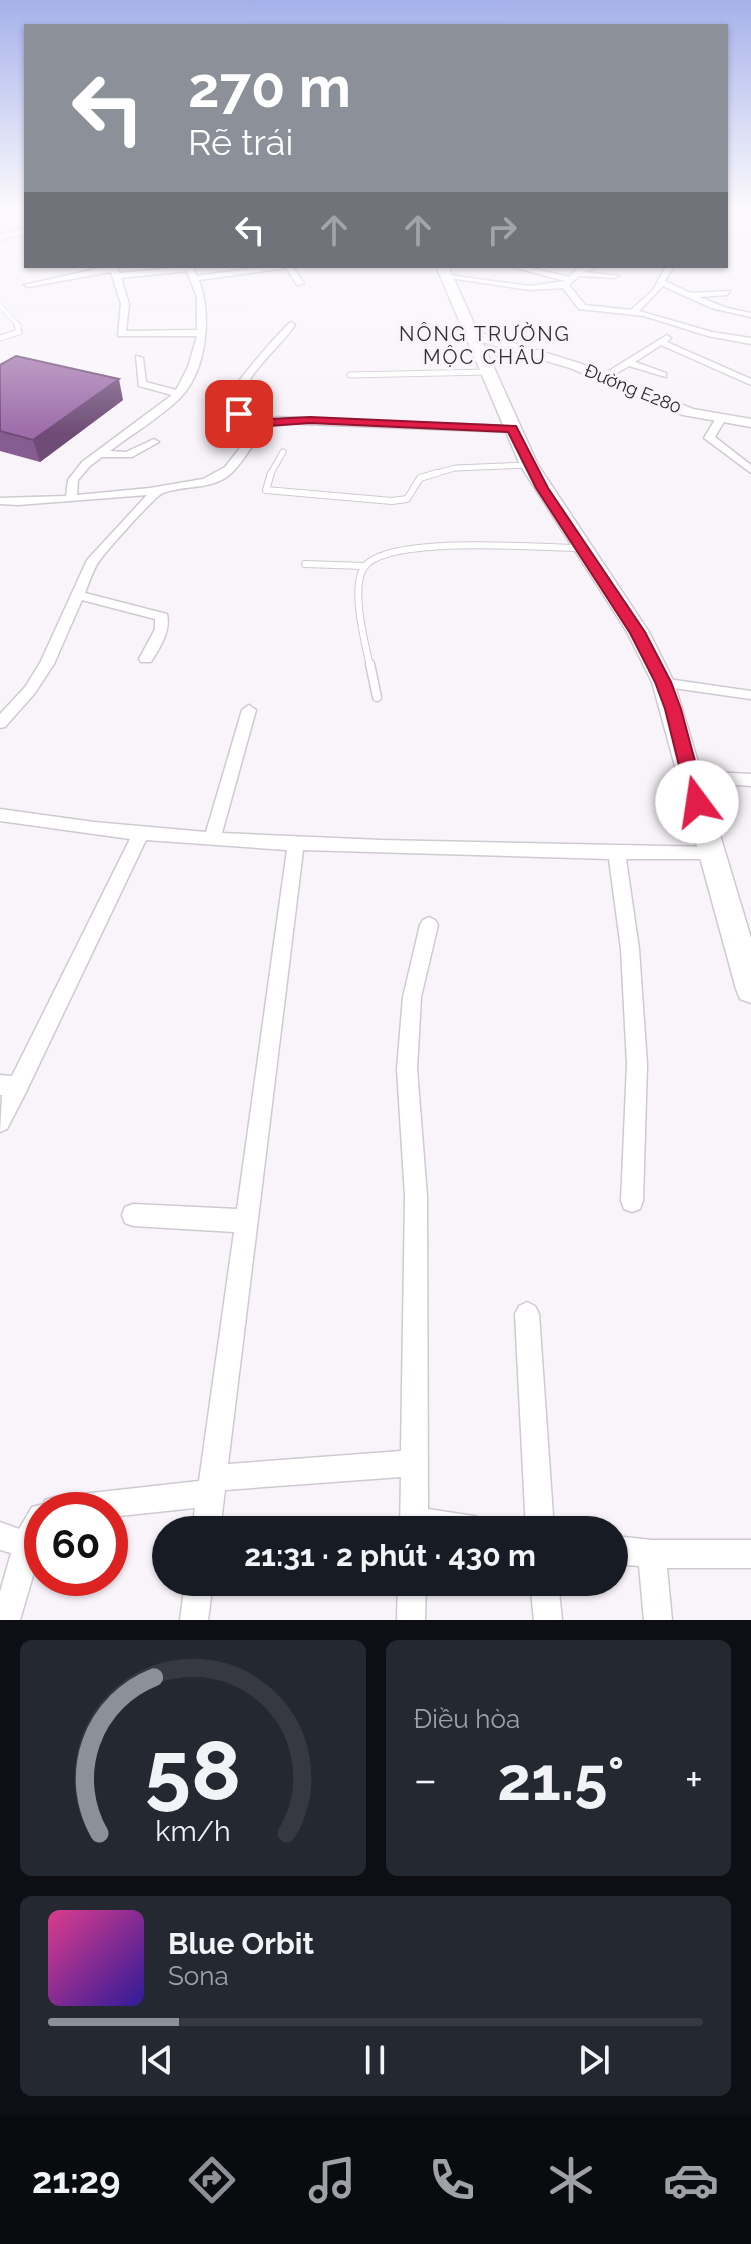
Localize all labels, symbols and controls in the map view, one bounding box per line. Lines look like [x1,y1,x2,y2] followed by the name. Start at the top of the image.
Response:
[188,54,351,120] text: 270 m
[56,56,160,160] icon: left
[188,121,293,163] text: Rẽ trái
[228,208,272,252] icon: left
[312,208,356,252] icon: ahead
[396,208,440,252] icon: ahead
[480,208,524,252] icon: right
[399,322,571,369] district label: NÔNG TRƯỜNG MỘC CHÂU
[582,360,685,417] street label: Đường E280
[205,380,273,448] pin
[217,392,261,436] icon: arrive
[655,760,739,844] position arrow
[24,1492,128,1596] speed limit sign: 60
[244,1538,536,1573] text: 21:31 · 2 phút · 430 m
[414,1704,520,1734] text: Điều hòa
[145,1722,241,1819] text: 58
[497,1744,625,1814] text: 21.5°
[414,1754,437,1805] text: −
[685,1754,703,1805] text: +
[155,1814,230,1848] text: km/h
[168,1926,314,1961] text: Blue Orbit
[168,1961,229,1991] text: Sona
[135,2038,179,2082] icon: previous
[353,2038,397,2082] icon: pause
[572,2038,616,2082] icon: next
[184,2152,240,2208] icon: directions
[304,2152,360,2208] icon: music
[424,2152,480,2208] icon: phone
[543,2152,599,2208] icon: climate
[663,2152,719,2208] icon: car
[32,2159,120,2201] text: 21:29

